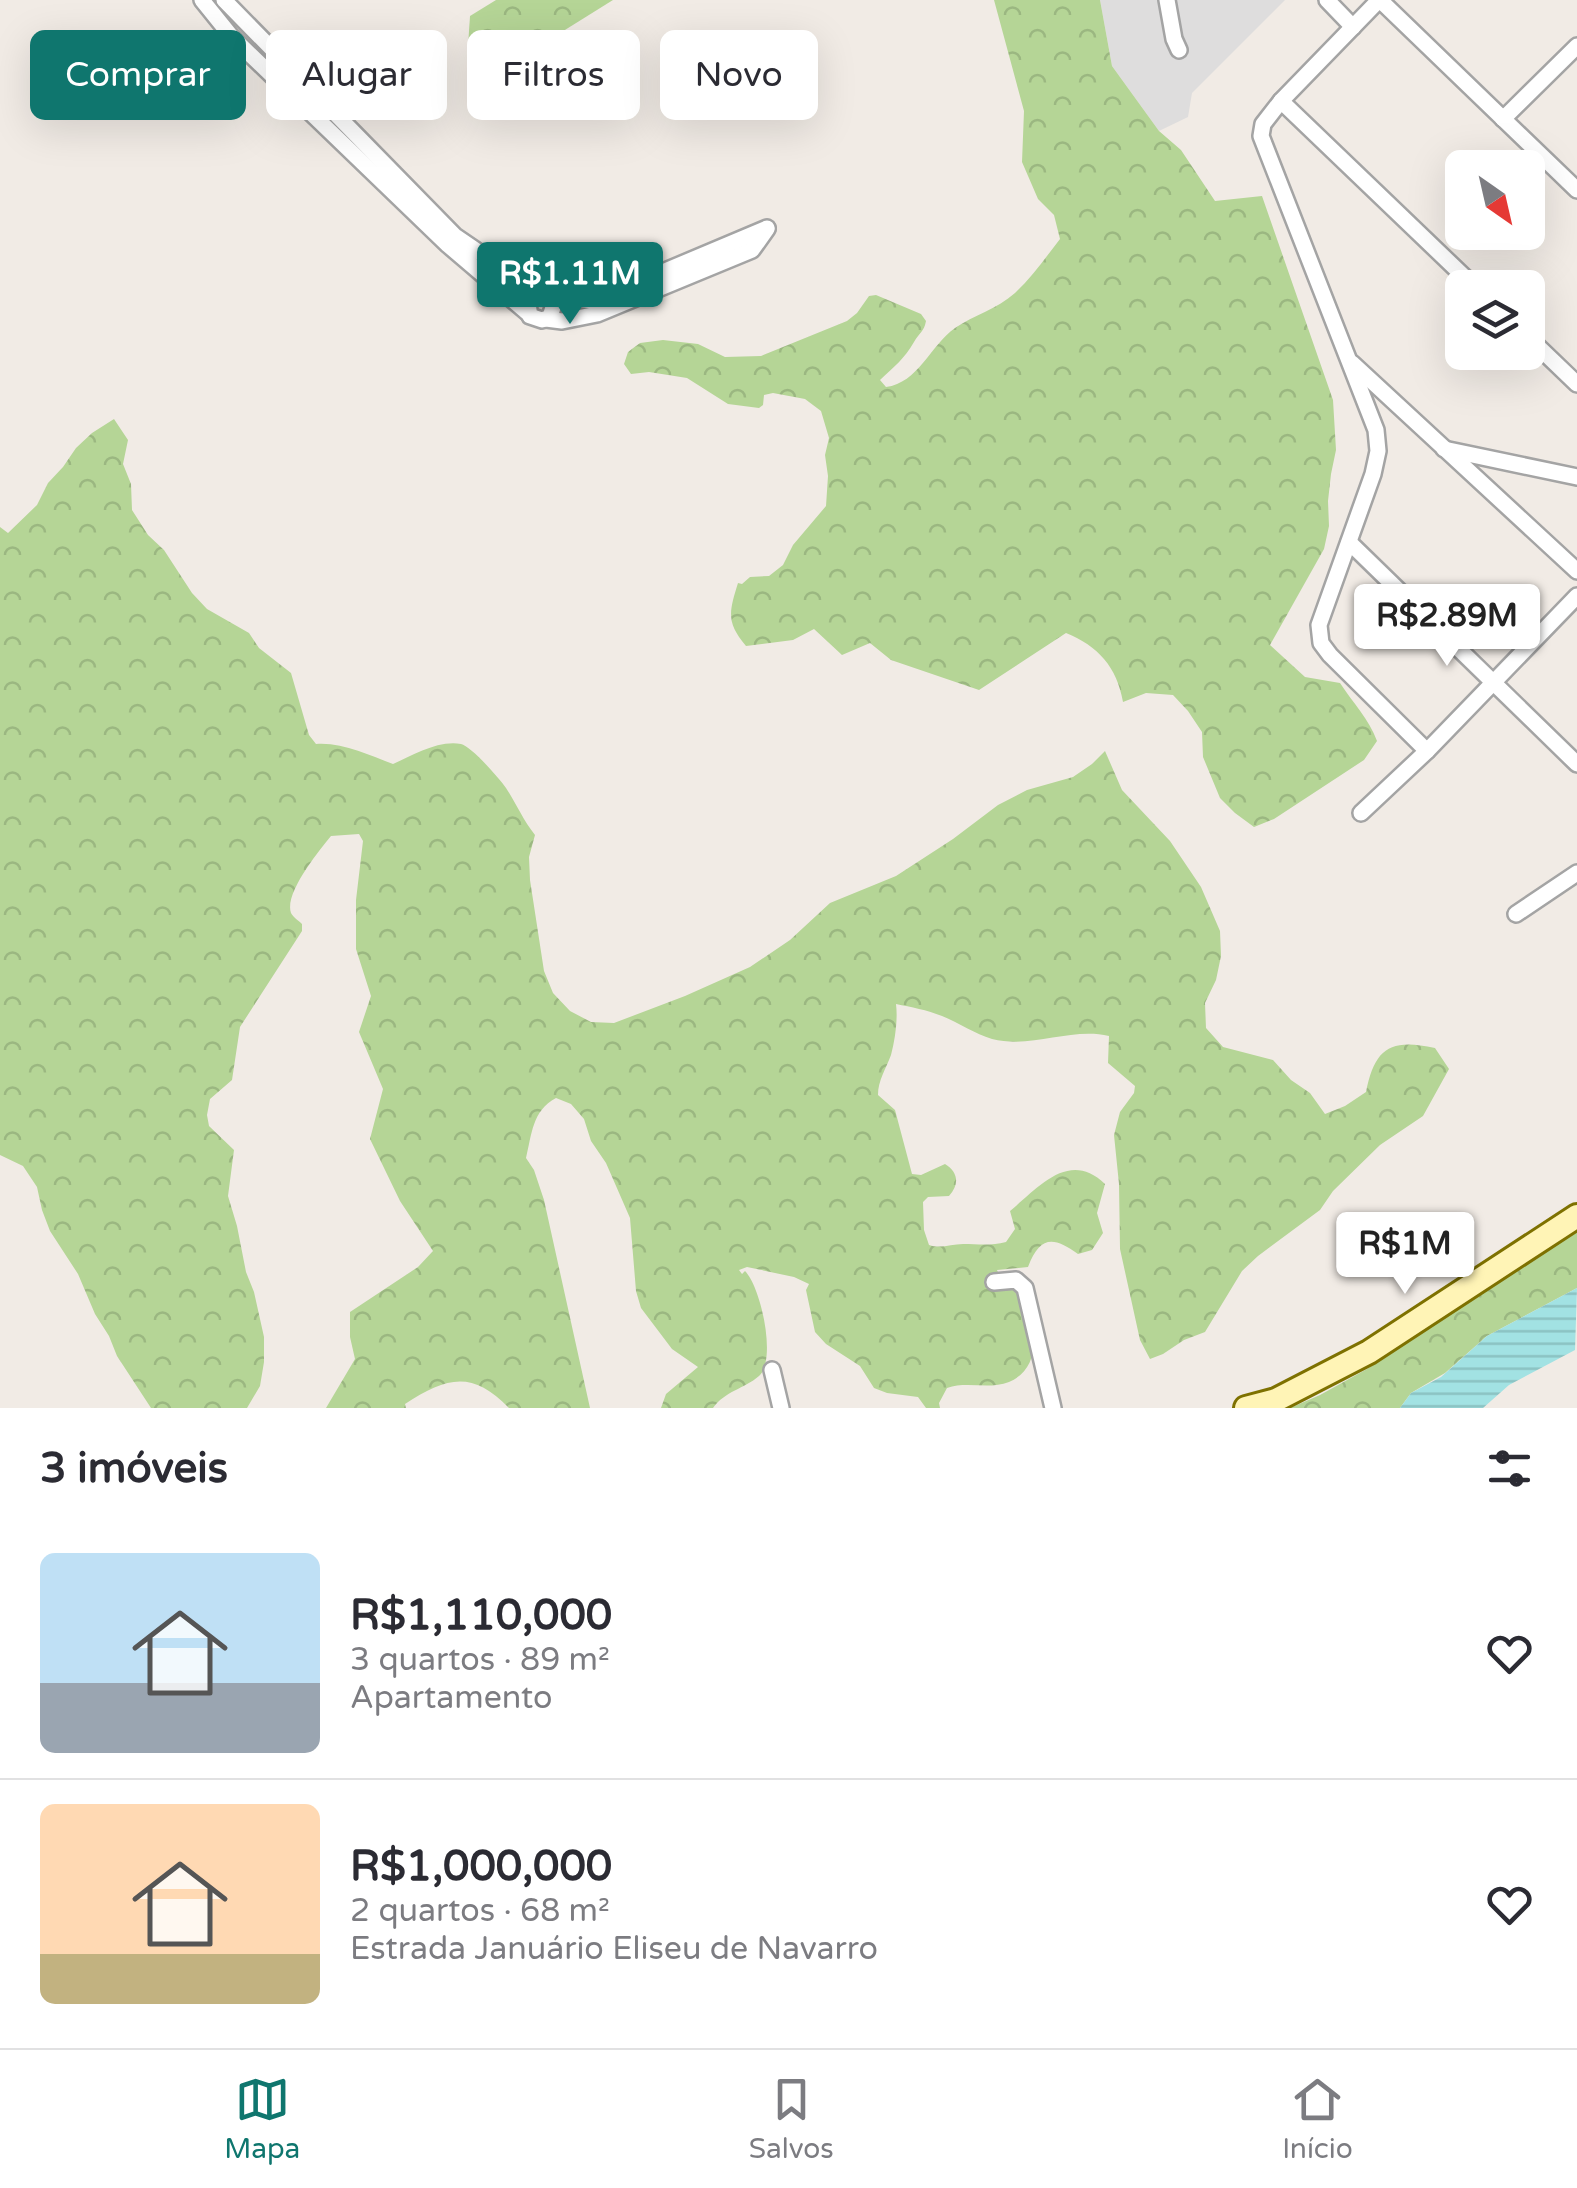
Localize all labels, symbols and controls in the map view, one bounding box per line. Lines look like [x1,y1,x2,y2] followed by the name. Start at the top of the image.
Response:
[30,30,246,120] chip: Comprar
[266,30,447,120] chip: Alugar
[467,30,640,120] chip: Filtros
[660,30,818,120] chip: Novo
[1445,150,1545,250] north arrow
[1445,150,1545,370] map controls
[478,242,662,327] pin: R$1.11M
[499,255,641,293] text: R$1.11M
[1445,270,1545,370] button: layers
[1355,584,1539,669] pin: R$2.89M
[1376,597,1518,635] text: R$2.89M
[1346,1212,1464,1297] pin: R$1M
[1358,1225,1452,1263] text: R$1M
[1482,1441,1537,1496] icon: filters
[40,1443,228,1494] text: 3 imóveis
[350,1590,612,1641] text: R$1,110,000
[120,1593,240,1713] icon: home
[1482,1626,1537,1681] icon: heart
[350,1641,610,1679] text: 3 quartos · 89 m²
[350,1679,552,1717] text: Apartamento
[350,1841,612,1892] text: R$1,000,000
[120,1844,240,1964] icon: home
[1482,1877,1537,1932] icon: heart
[350,1892,610,1930] text: 2 quartos · 68 m²
[350,1930,878,1968] text: Estrada Januário Eliseu de Navarro
[224,2072,300,2166] tab: Mapa
[749,2072,834,2166] tab: Salvos
[1282,2072,1353,2166] tab: Início

